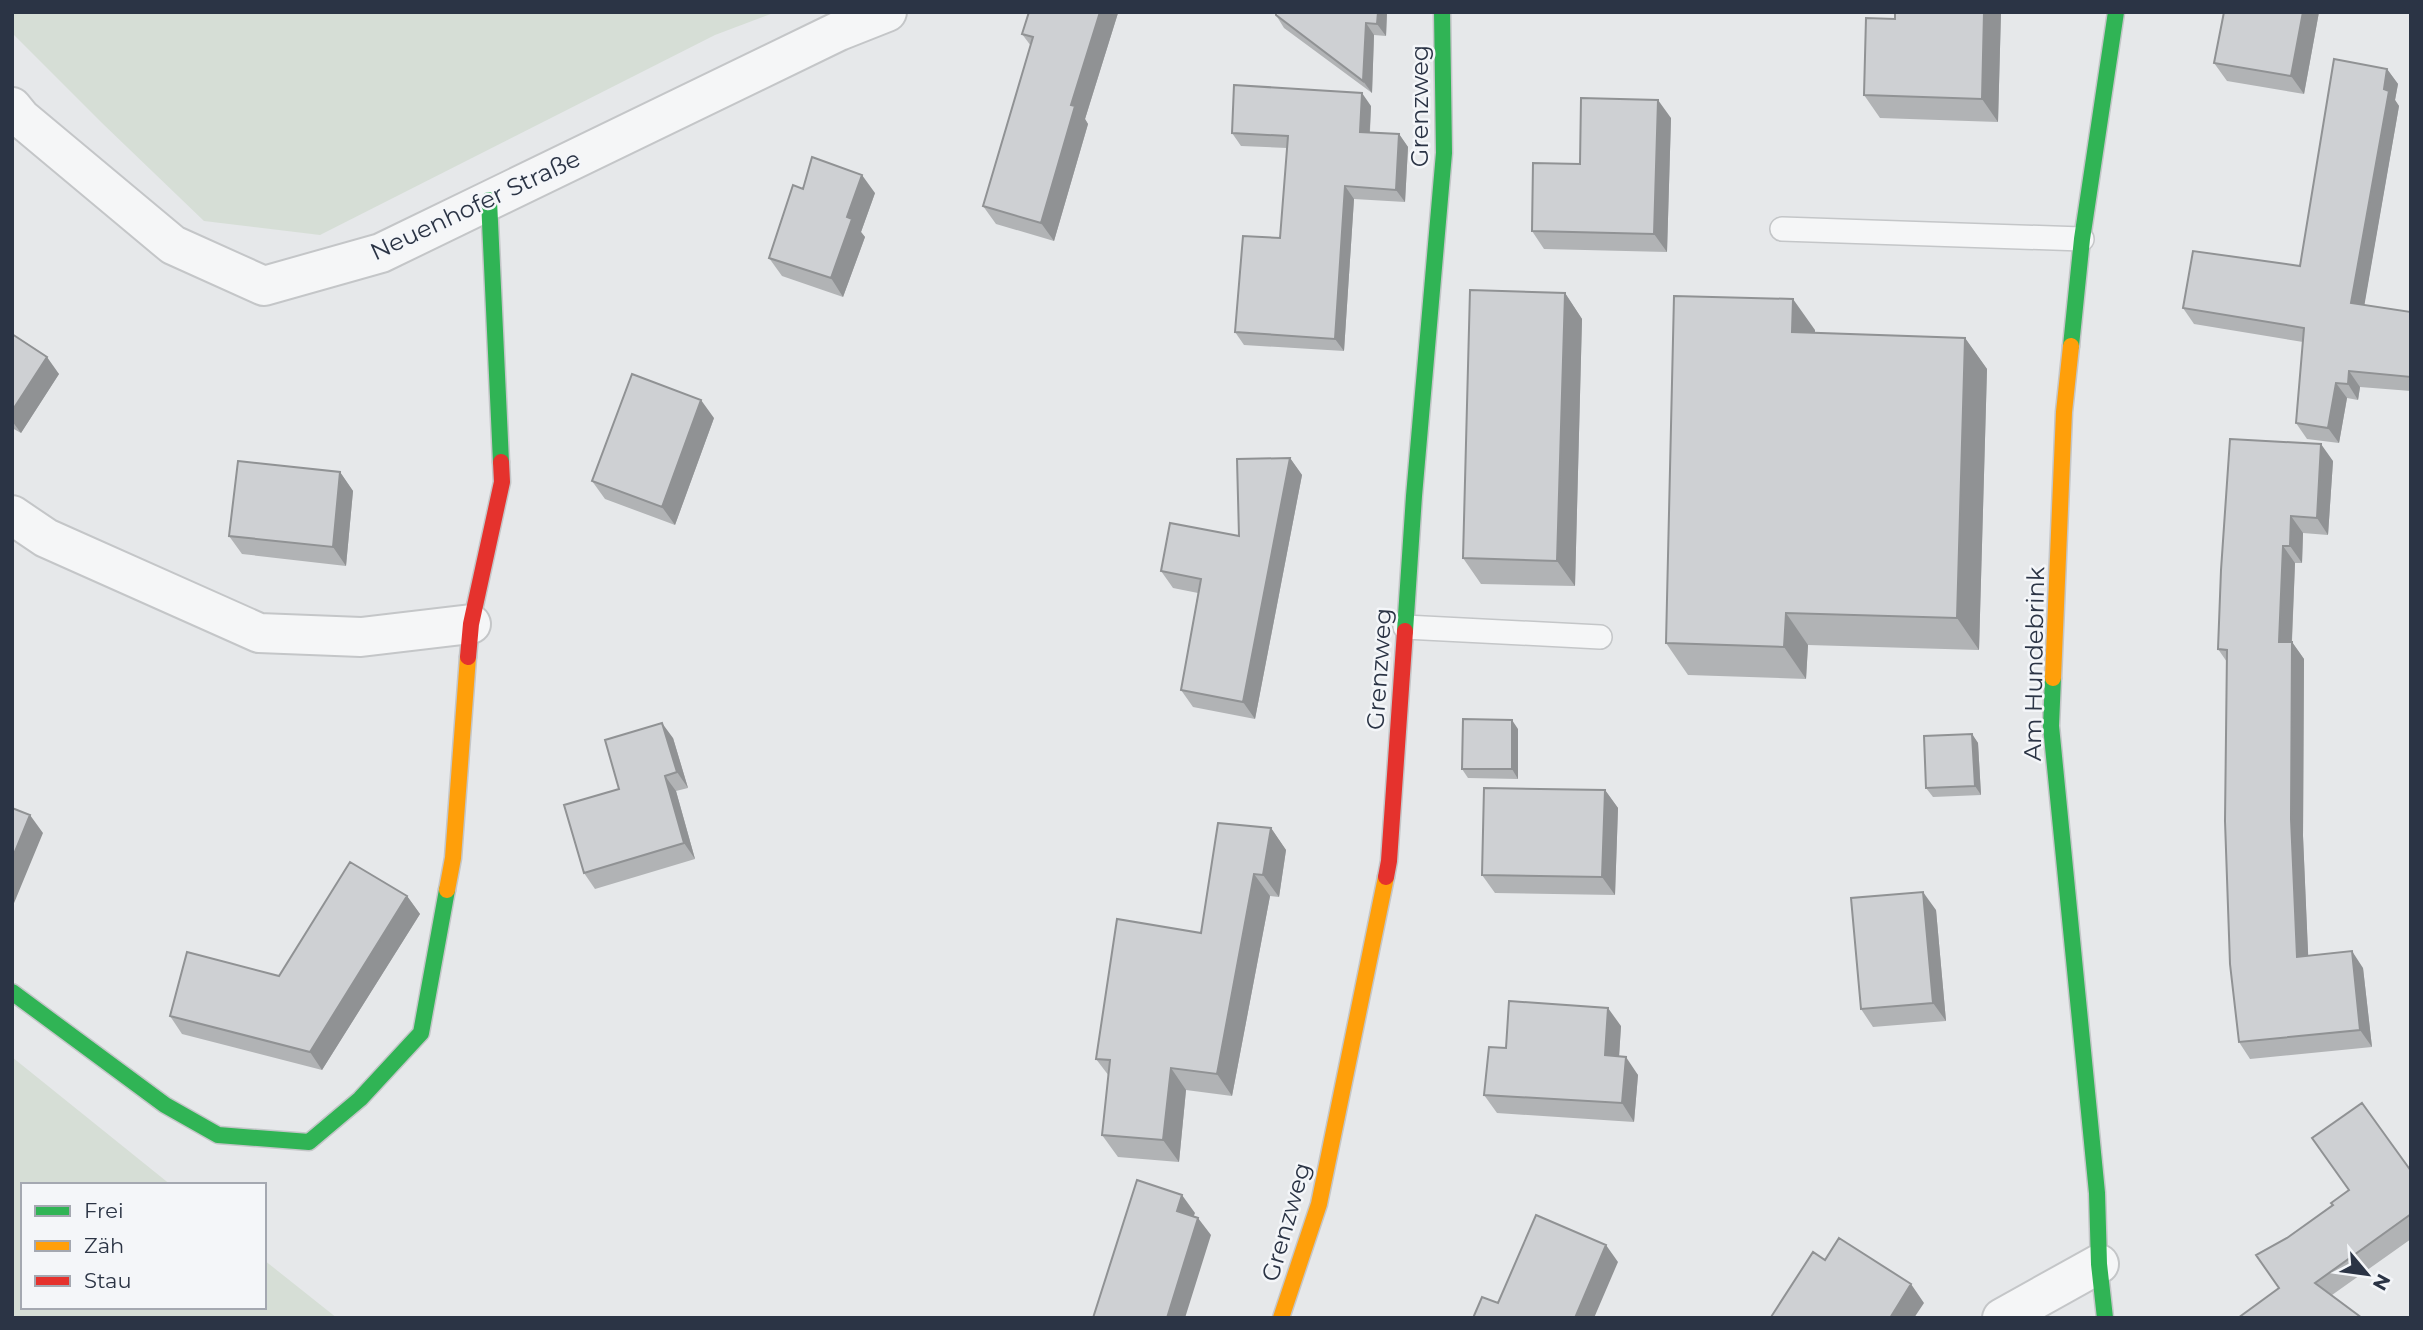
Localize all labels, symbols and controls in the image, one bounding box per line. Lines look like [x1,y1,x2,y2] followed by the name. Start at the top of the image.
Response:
[1405,45,1434,167] street label: Grenzweg
[365,144,585,266] street label: Neuenhofer Straße
[2018,566,2050,761] street label: Am Hundebrink
[1360,607,1398,731] street label: Grenzweg
[1255,1159,1317,1285] street label: Grenzweg
[21,1183,266,1309] legend
[84,1198,124,1223] text: Frei
[84,1233,124,1258] text: Zäh
[2332,1239,2402,1309] north arrow
[84,1268,132,1293] text: Stau
[2368,1270,2395,1294] text: N

